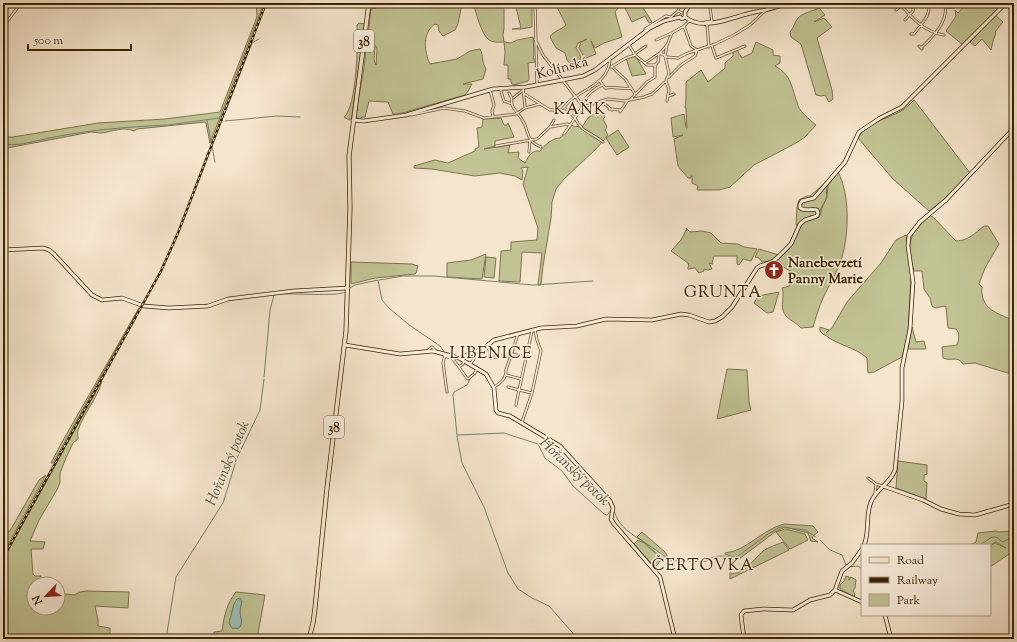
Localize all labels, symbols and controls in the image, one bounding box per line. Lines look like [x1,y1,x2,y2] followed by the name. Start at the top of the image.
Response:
[28,26,131,52] scale bar
[354,30,374,52] road number: 38
[33,32,63,50] text: 500 m
[534,52,591,85] street label: Kolínská
[554,99,606,122] district label: KAŇK
[788,254,864,290] place label: Nanebevzetí Panny Marie
[763,259,785,281] church icon: Nanebevzetí Panny Marie
[684,282,762,305] district label: GRUNTA
[449,343,533,366] district label: LIBENICE
[324,416,344,438] road number: 38
[201,418,256,509] water label: Hořanský potok
[534,433,614,511] water label: Hořanský potok
[861,544,991,616] legend
[897,552,924,570] text: Road
[652,555,754,578] district label: ČERTOVKA
[897,572,938,590] text: Railway
[26,576,66,616] north arrow
[29,592,47,608] text: N
[897,592,920,610] text: Park

